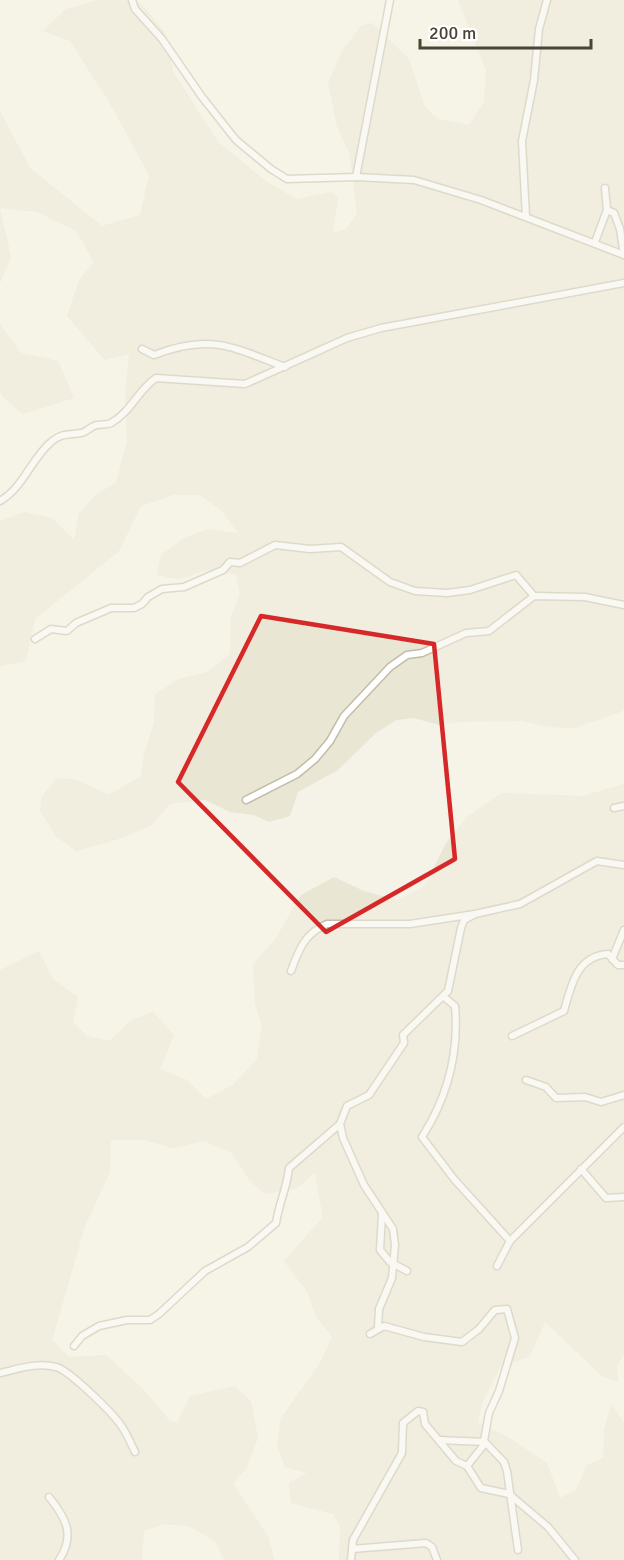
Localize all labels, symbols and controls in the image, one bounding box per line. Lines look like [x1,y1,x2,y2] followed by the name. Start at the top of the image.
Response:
[420,12,591,50] scale bar
[429,22,476,44] text: 200 m

